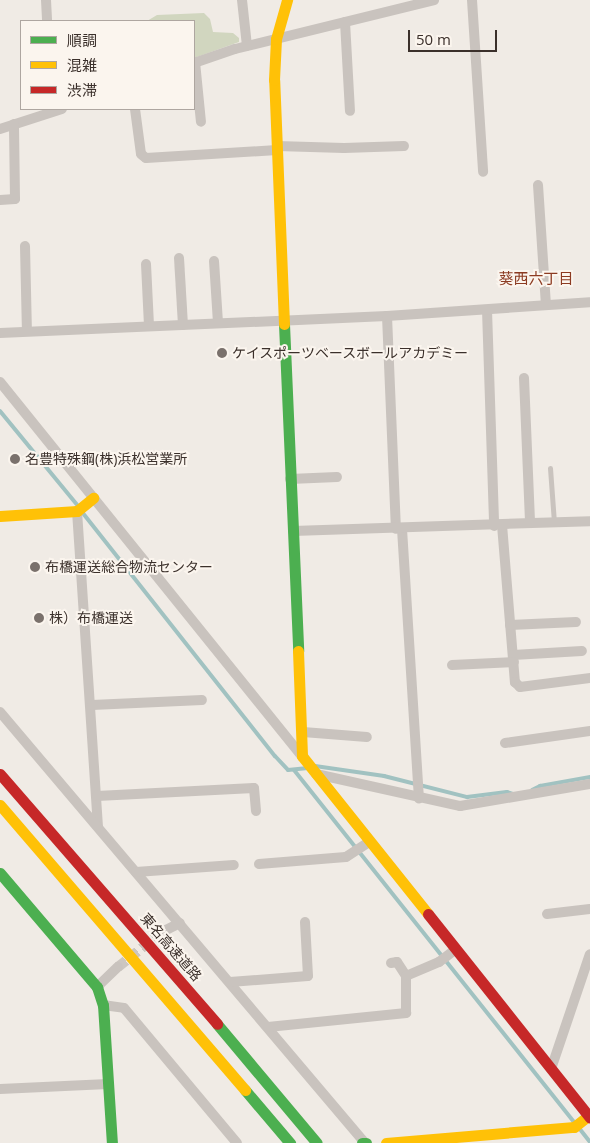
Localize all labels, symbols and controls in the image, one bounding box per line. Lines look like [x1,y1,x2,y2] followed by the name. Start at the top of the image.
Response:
[20,20,195,110] legend
[410,20,499,52] scale bar
[416,29,451,49] text: 50 m
[67,30,97,50] text: 順調
[67,55,97,75] text: 混雑
[67,80,97,100] text: 渋滞
[499,270,573,288] district label: 葵西六丁目
[232,345,470,361] place label: ケイスポーツベースボールアカデミー
[216,347,228,359] marker: ケイスポーツベースボールアカデミー
[25,451,187,467] place label: 名豊特殊鋼(株)浜松営業所
[9,453,21,465] marker: 名豊特殊鋼(株)浜松営業所
[45,559,213,575] place label: 布橋運送総合物流センター
[29,561,41,573] marker: 布橋運送総合物流センター
[49,610,133,626] place label: 株）布橋運送
[33,612,45,624] marker: 株）布橋運送
[137,910,205,984] street label: 東名高速道路

